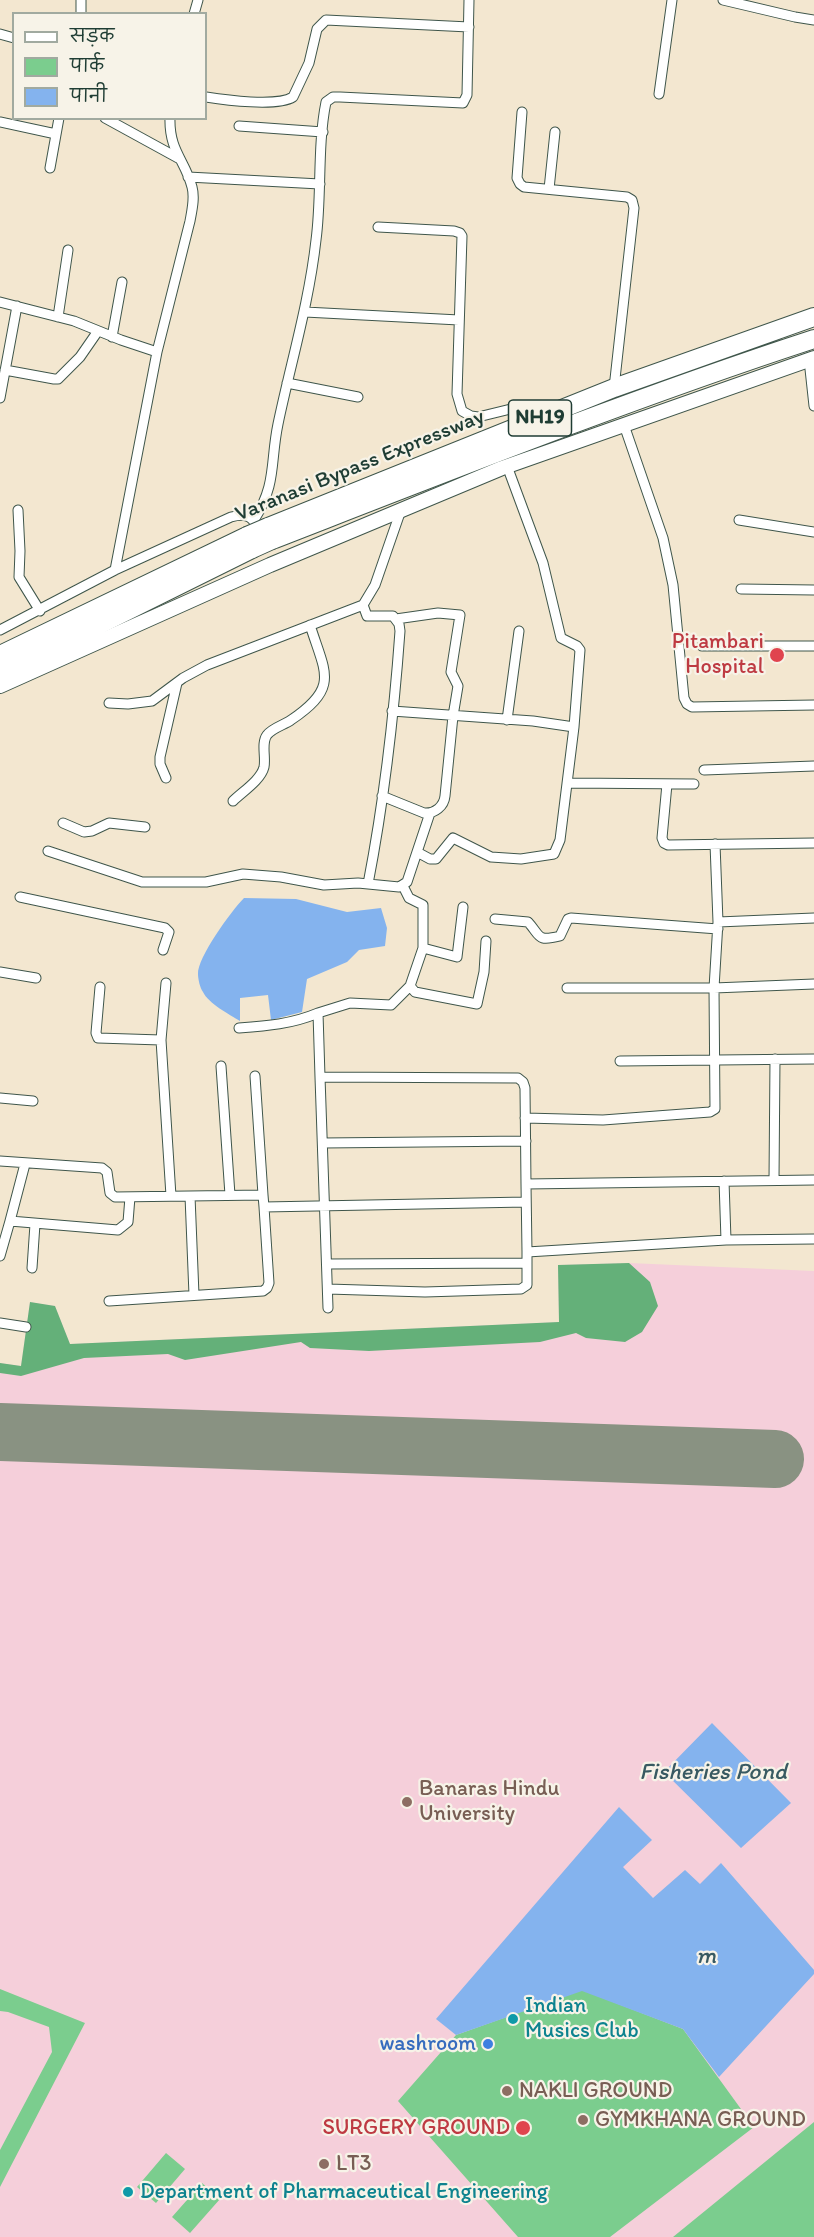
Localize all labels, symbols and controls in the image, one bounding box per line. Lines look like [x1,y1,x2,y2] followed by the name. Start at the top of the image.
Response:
[12,12,207,120] legend
[70,25,114,47] text: सड़क
[70,55,104,77] text: पार्क
[70,85,107,107] text: पानी
[508,400,572,436] road number: NH19
[231,404,489,528] street label: Varanasi Bypass Expressway
[672,629,764,680] place label: Pitambari Hospital
[768,646,786,664] marker: Pitambari Hospital
[639,1759,787,1787] water label: Fisheries Pond
[419,1776,560,1828] place label: Banaras Hindu University
[400,1795,414,1809] marker: Banaras Hindu University
[696,1943,716,1971] water label: m
[525,1993,639,2044] place label: Indian Musics Club
[506,2012,520,2026] marker: Indian Musics Club
[379,2031,476,2057] place label: washroom
[481,2037,495,2051] marker: washroom
[519,2078,672,2104] place label: NAKLI GROUND
[500,2084,514,2098] marker: NAKLI GROUND
[595,2107,806,2133] place label: GYMKHANA GROUND
[576,2113,590,2127] marker: GYMKHANA GROUND
[322,2115,510,2141] place label: SURGERY GROUND
[514,2119,532,2137] marker: SURGERY GROUND
[336,2151,371,2177] place label: LT3
[317,2157,331,2171] marker: LT3
[140,2179,548,2205] place label: Department of Pharmaceutical Engineering
[121,2185,135,2199] marker: Department of Pharmaceutical Engineering

